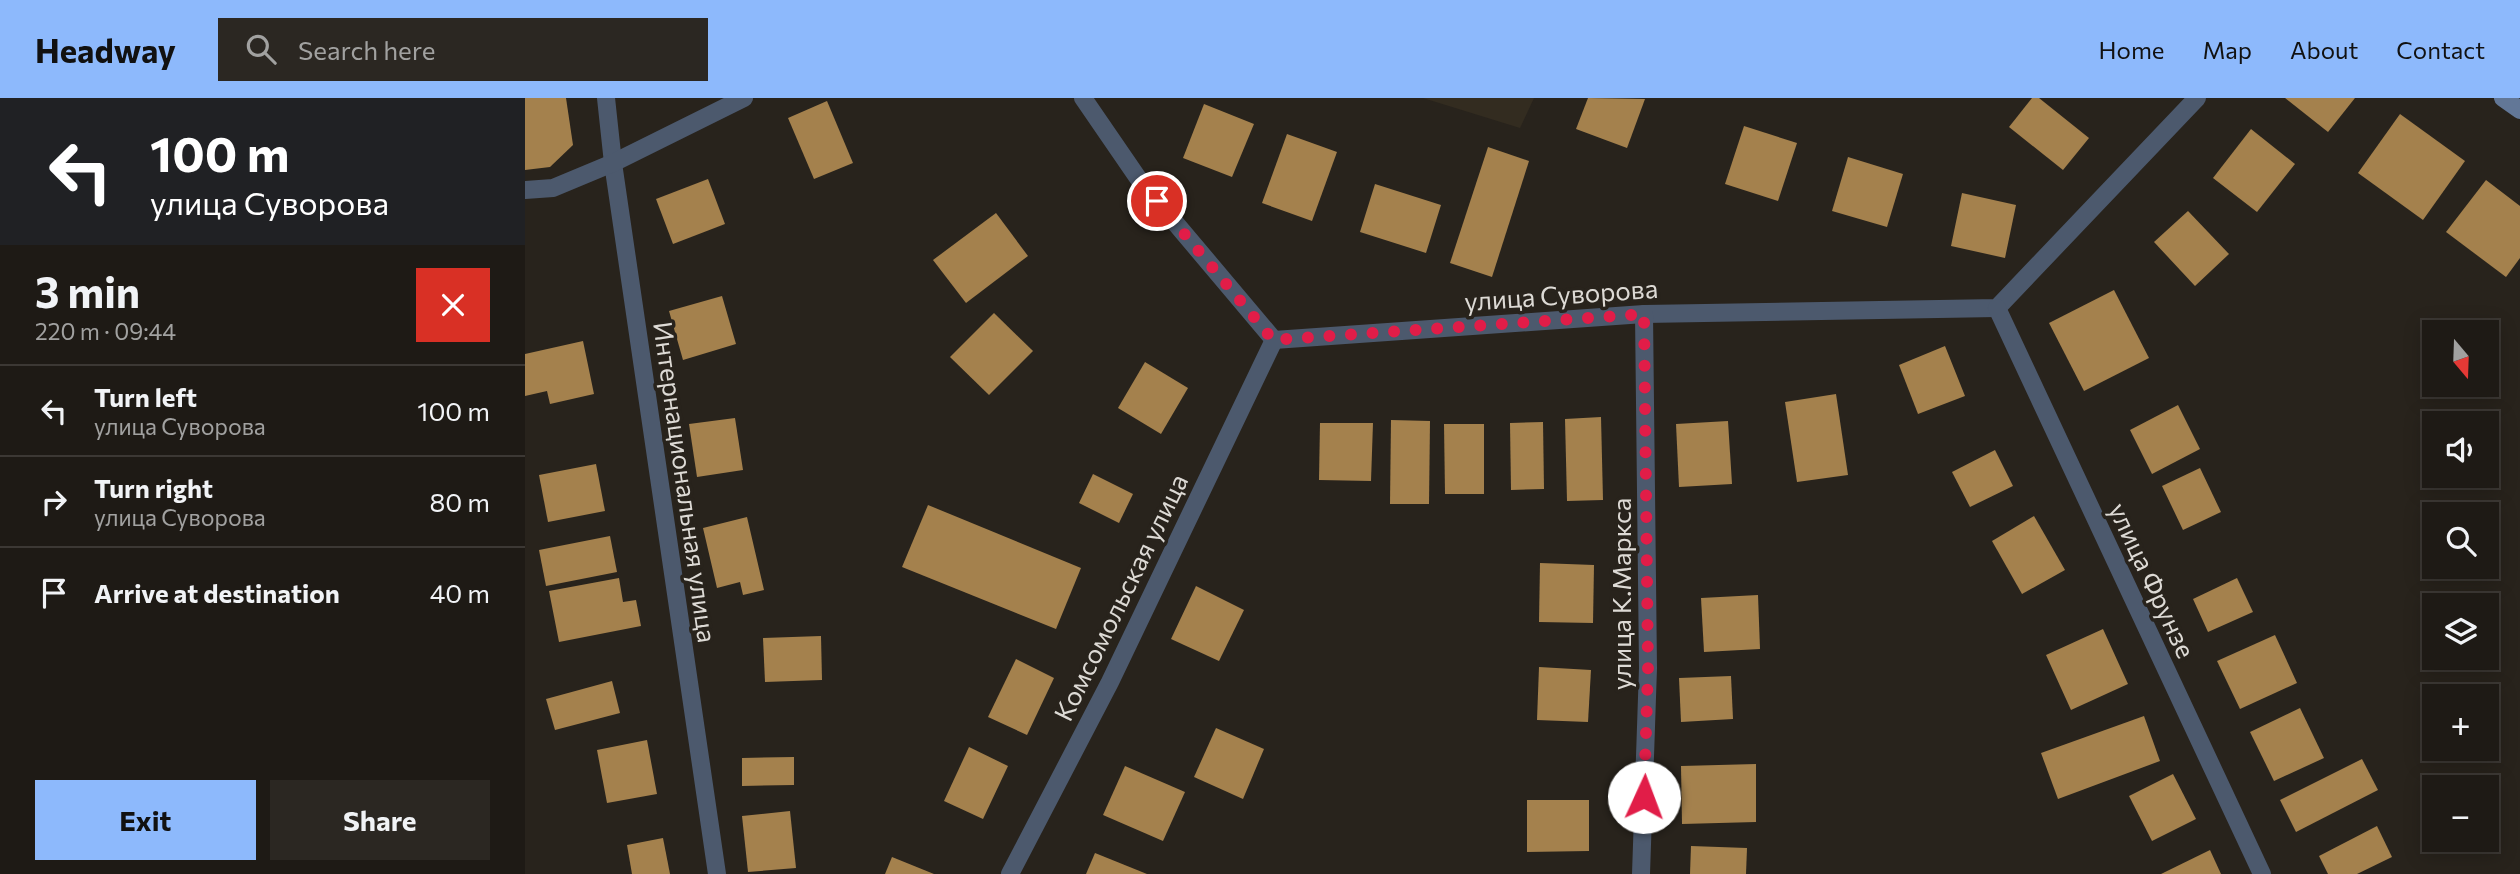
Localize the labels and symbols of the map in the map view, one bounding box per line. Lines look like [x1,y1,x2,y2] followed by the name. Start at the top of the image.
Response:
[1127,171,1187,231] pin
[1463,272,1659,316] street label: улица Суворова
[648,319,724,645] street label: Интернациональная улица
[2422,320,2499,397] north arrow
[1047,468,1193,726] street label: Комсомольская улица
[2104,497,2202,663] street label: улица Фрунзе
[1605,498,1636,690] street label: улица К.Маркса
[1607,760,1681,834] position arrow

